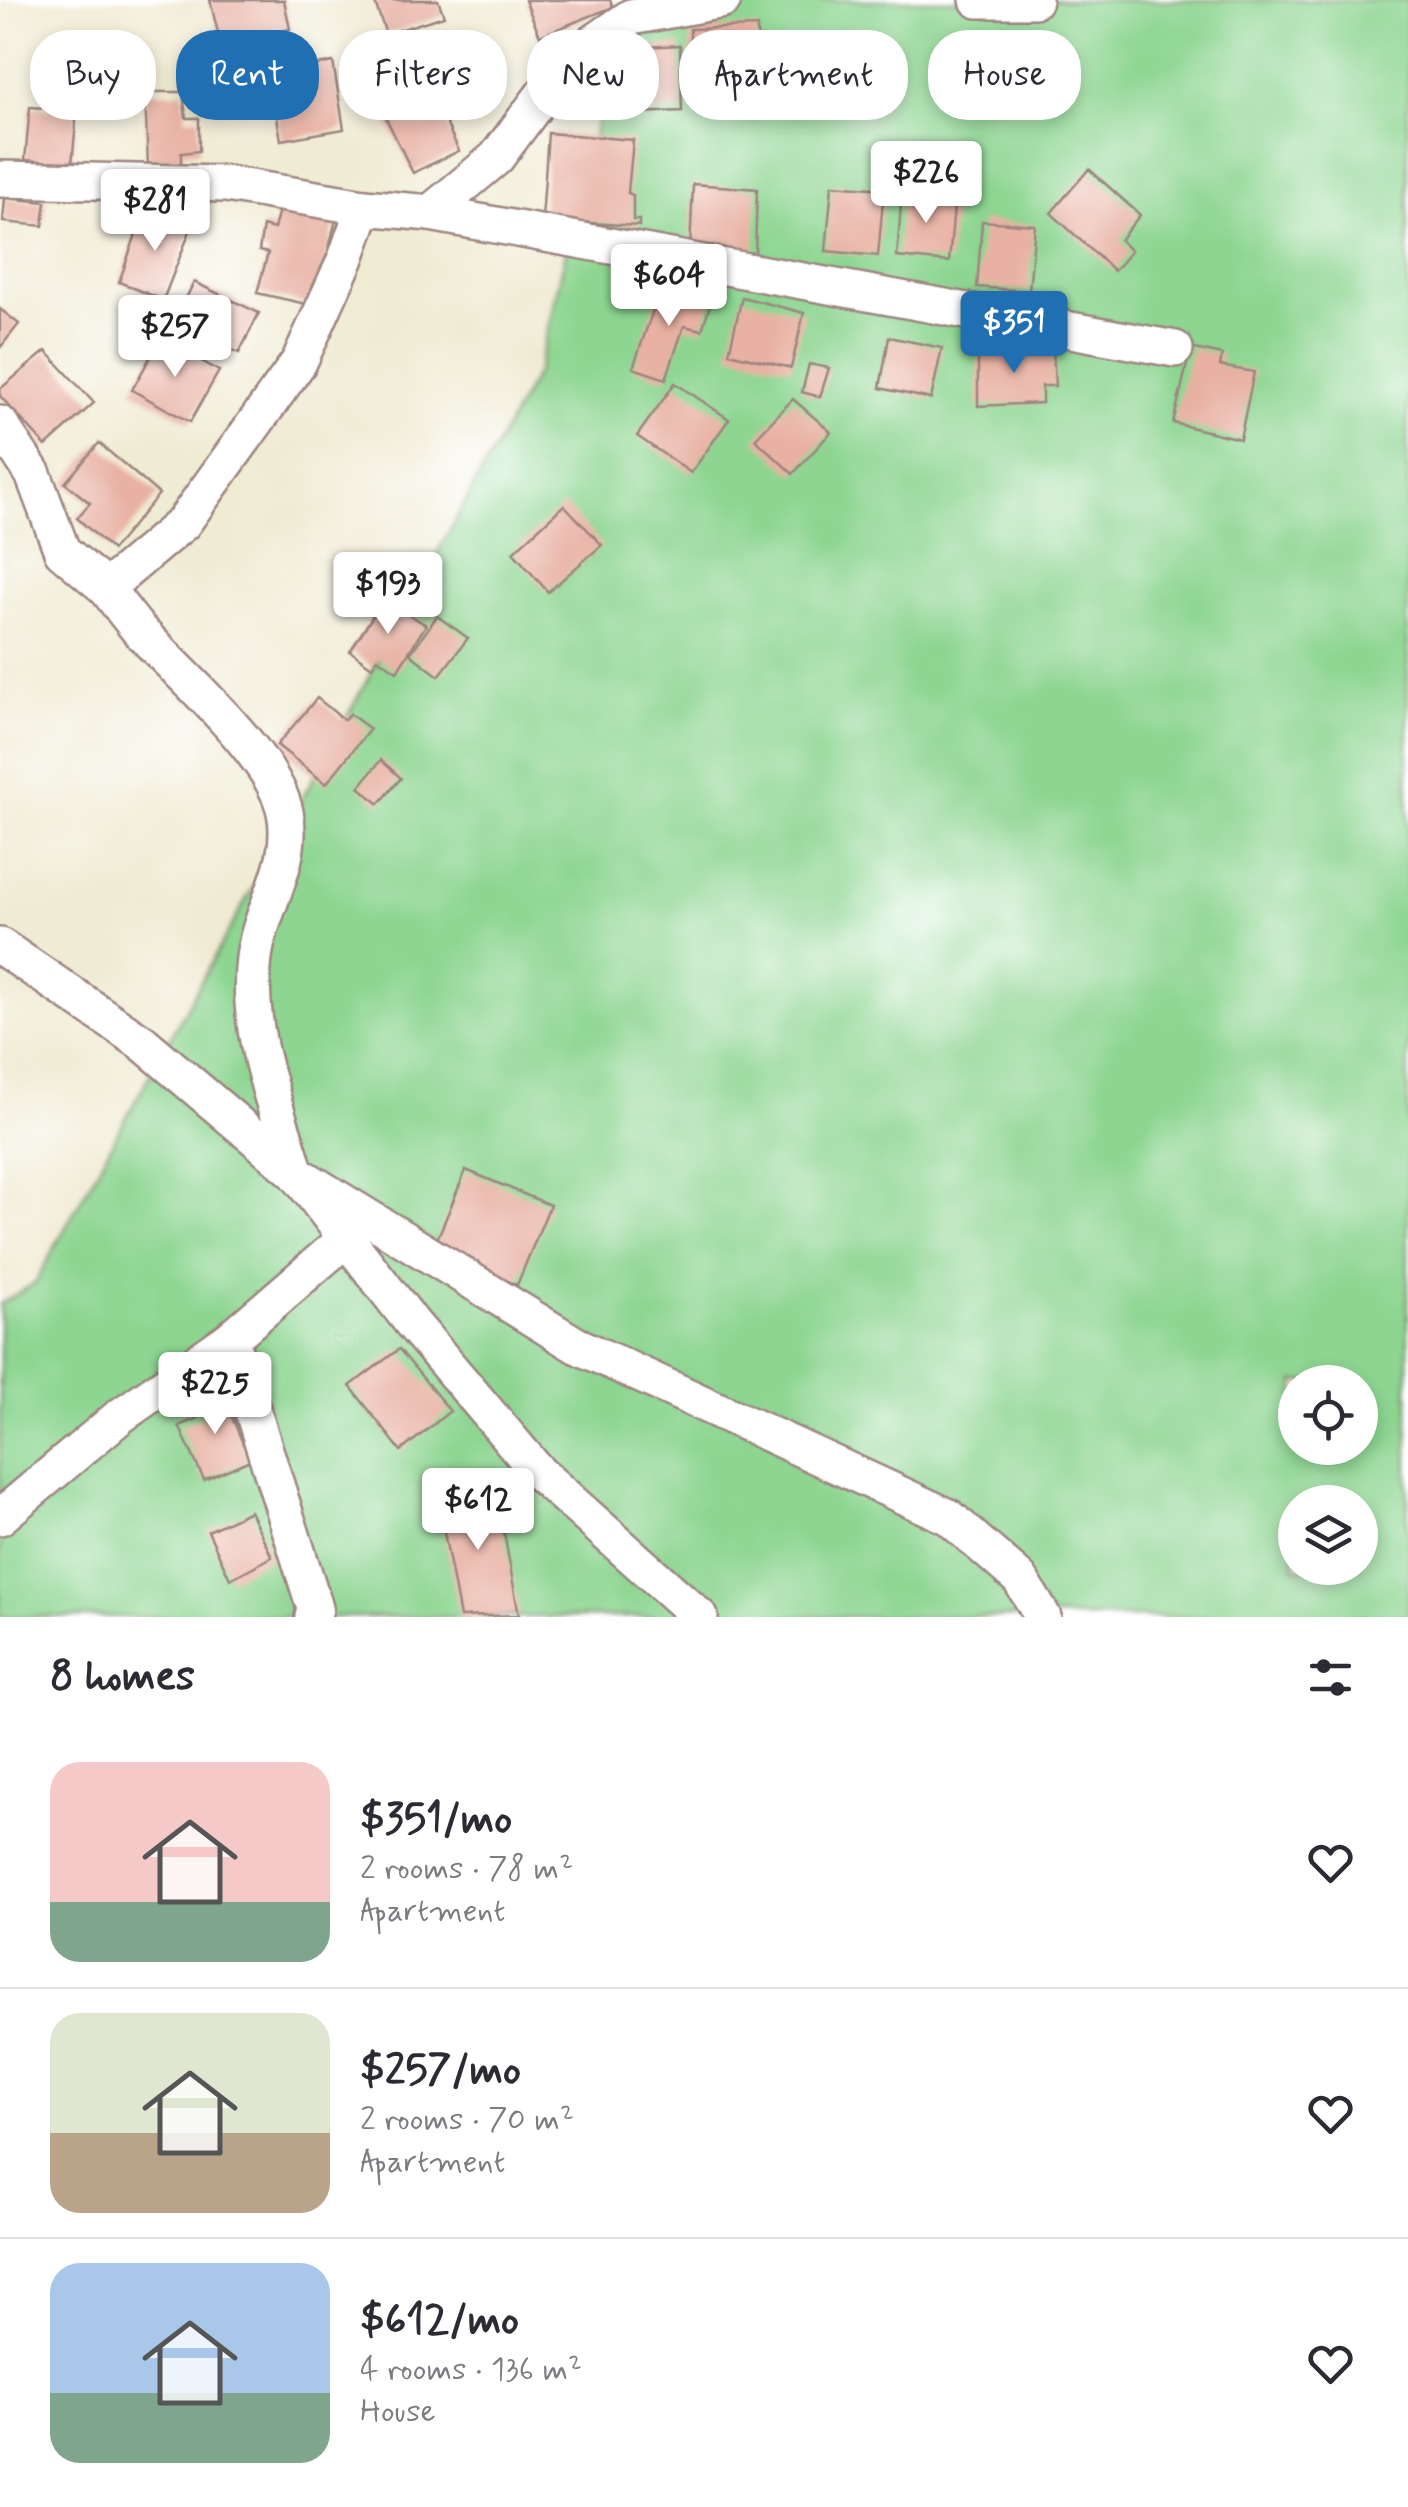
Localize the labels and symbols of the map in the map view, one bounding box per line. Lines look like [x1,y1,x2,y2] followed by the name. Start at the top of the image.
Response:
[867,141,985,226] pin: $226
[96,169,214,254] pin: $281
[610,244,728,329] pin: $604
[955,291,1073,376] pin: $351
[116,295,234,380] pin: $257
[329,552,447,637] pin: $193
[156,1352,274,1437] pin: $225
[419,1468,537,1553] pin: $612

